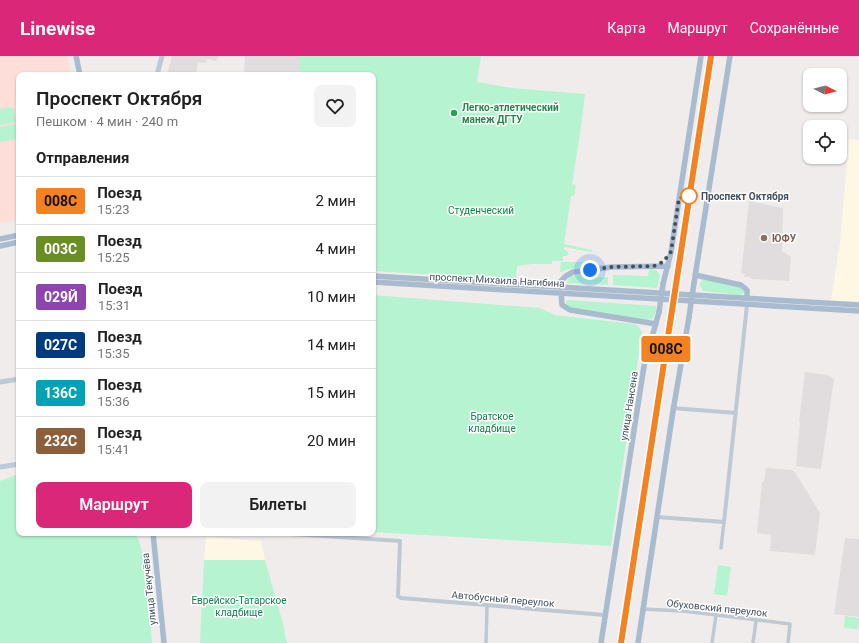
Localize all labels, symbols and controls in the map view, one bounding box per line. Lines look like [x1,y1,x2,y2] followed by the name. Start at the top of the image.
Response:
[20,17,95,40] text: Linewise
[607,20,646,36] text: Карта
[668,20,728,36] text: Маршрут
[750,20,839,36] text: Сохранённые
[803,68,847,112] north arrow
[803,68,847,164] map controls
[314,85,356,127] button: heart
[36,87,202,110] text: Проспект Октября
[462,102,559,125] place label: Легко-атлетический манеж ДГТУ
[449,108,459,118] marker: Легко-атлетический манеж ДГТУ
[36,114,178,129] text: Пешком · 4 мин · 240 m
[803,120,847,164] button: locate
[36,149,129,167] text: Отправления
[97,184,142,202] text: Поезд
[680,187,698,205] marker: Проспект Октября
[701,191,789,202] place label: Проспект Октября
[315,192,356,210] text: 2 мин
[44,193,77,209] text: 008С
[97,202,130,217] text: 15:23
[448,205,514,216] park label: Студенческий
[97,232,142,250] text: Поезд
[759,233,769,243] marker: ЮФУ
[772,233,797,244] place label: ЮФУ
[315,240,356,258] text: 4 мин
[44,241,77,257] text: 003С
[97,250,130,265] text: 15:25
[580,260,600,280] your location
[429,271,565,289] street label: проспект Михаила Нагибина
[98,280,142,298] text: Поезд
[307,288,356,306] text: 10 мин
[44,289,78,305] text: 029Й
[98,298,130,313] text: 15:31
[97,328,142,346] text: Поезд
[307,336,356,354] text: 14 мин
[638,336,694,362] line badge: 008С
[44,337,77,353] text: 027С
[649,341,683,357] text: 008С
[97,346,130,361] text: 15:35
[618,371,640,441] street label: улица Нансена
[97,376,142,394] text: Поезд
[307,384,356,402] text: 15 мин
[44,385,77,401] text: 136С
[97,394,130,409] text: 15:36
[468,411,516,434] park label: Братское кладбище
[97,424,142,442] text: Поезд
[307,432,356,450] text: 20 мин
[44,433,77,449] text: 232C
[97,442,130,457] text: 15:41
[36,482,192,528] button: Маршрут
[200,482,356,528] button: Билеты
[140,552,158,626] street label: улица Текучёва
[451,589,555,609] street label: Автобусный переулок
[191,595,287,618] park label: Еврейско-Татарское кладбище
[666,597,769,619] street label: Обуховский переулок

